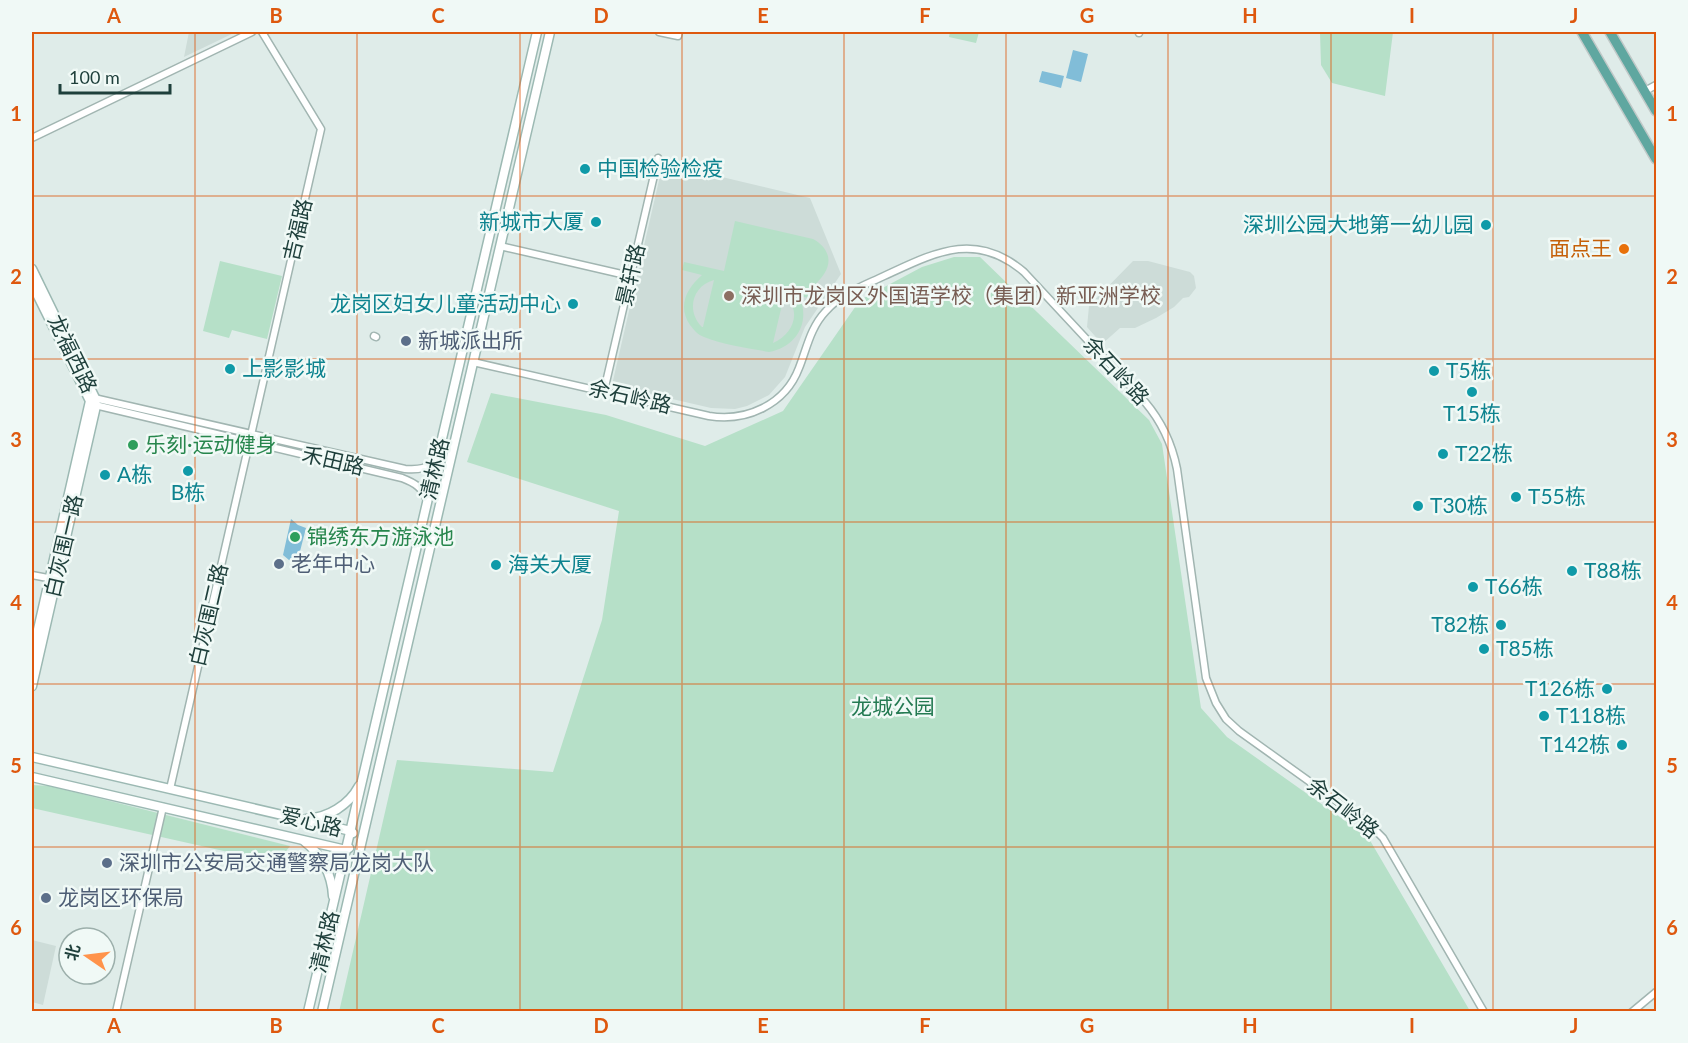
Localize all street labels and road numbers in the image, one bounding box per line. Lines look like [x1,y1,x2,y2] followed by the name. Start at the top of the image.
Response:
[277,196,316,263] street label: 吉福路
[610,241,649,308] street label: 景轩路
[44,310,103,397] street label: 龙福西路
[1079,331,1155,409] street label: 余石岭路
[587,374,674,417] street label: 余石岭路
[414,435,453,502] street label: 清林路
[300,440,367,479] street label: 禾田路
[39,492,87,600] street label: 白灰围一路
[184,561,232,669] street label: 白灰围二路
[1303,771,1385,843] street label: 余石岭路
[278,801,345,840] street label: 爱心路
[304,908,343,975] street label: 清林路

